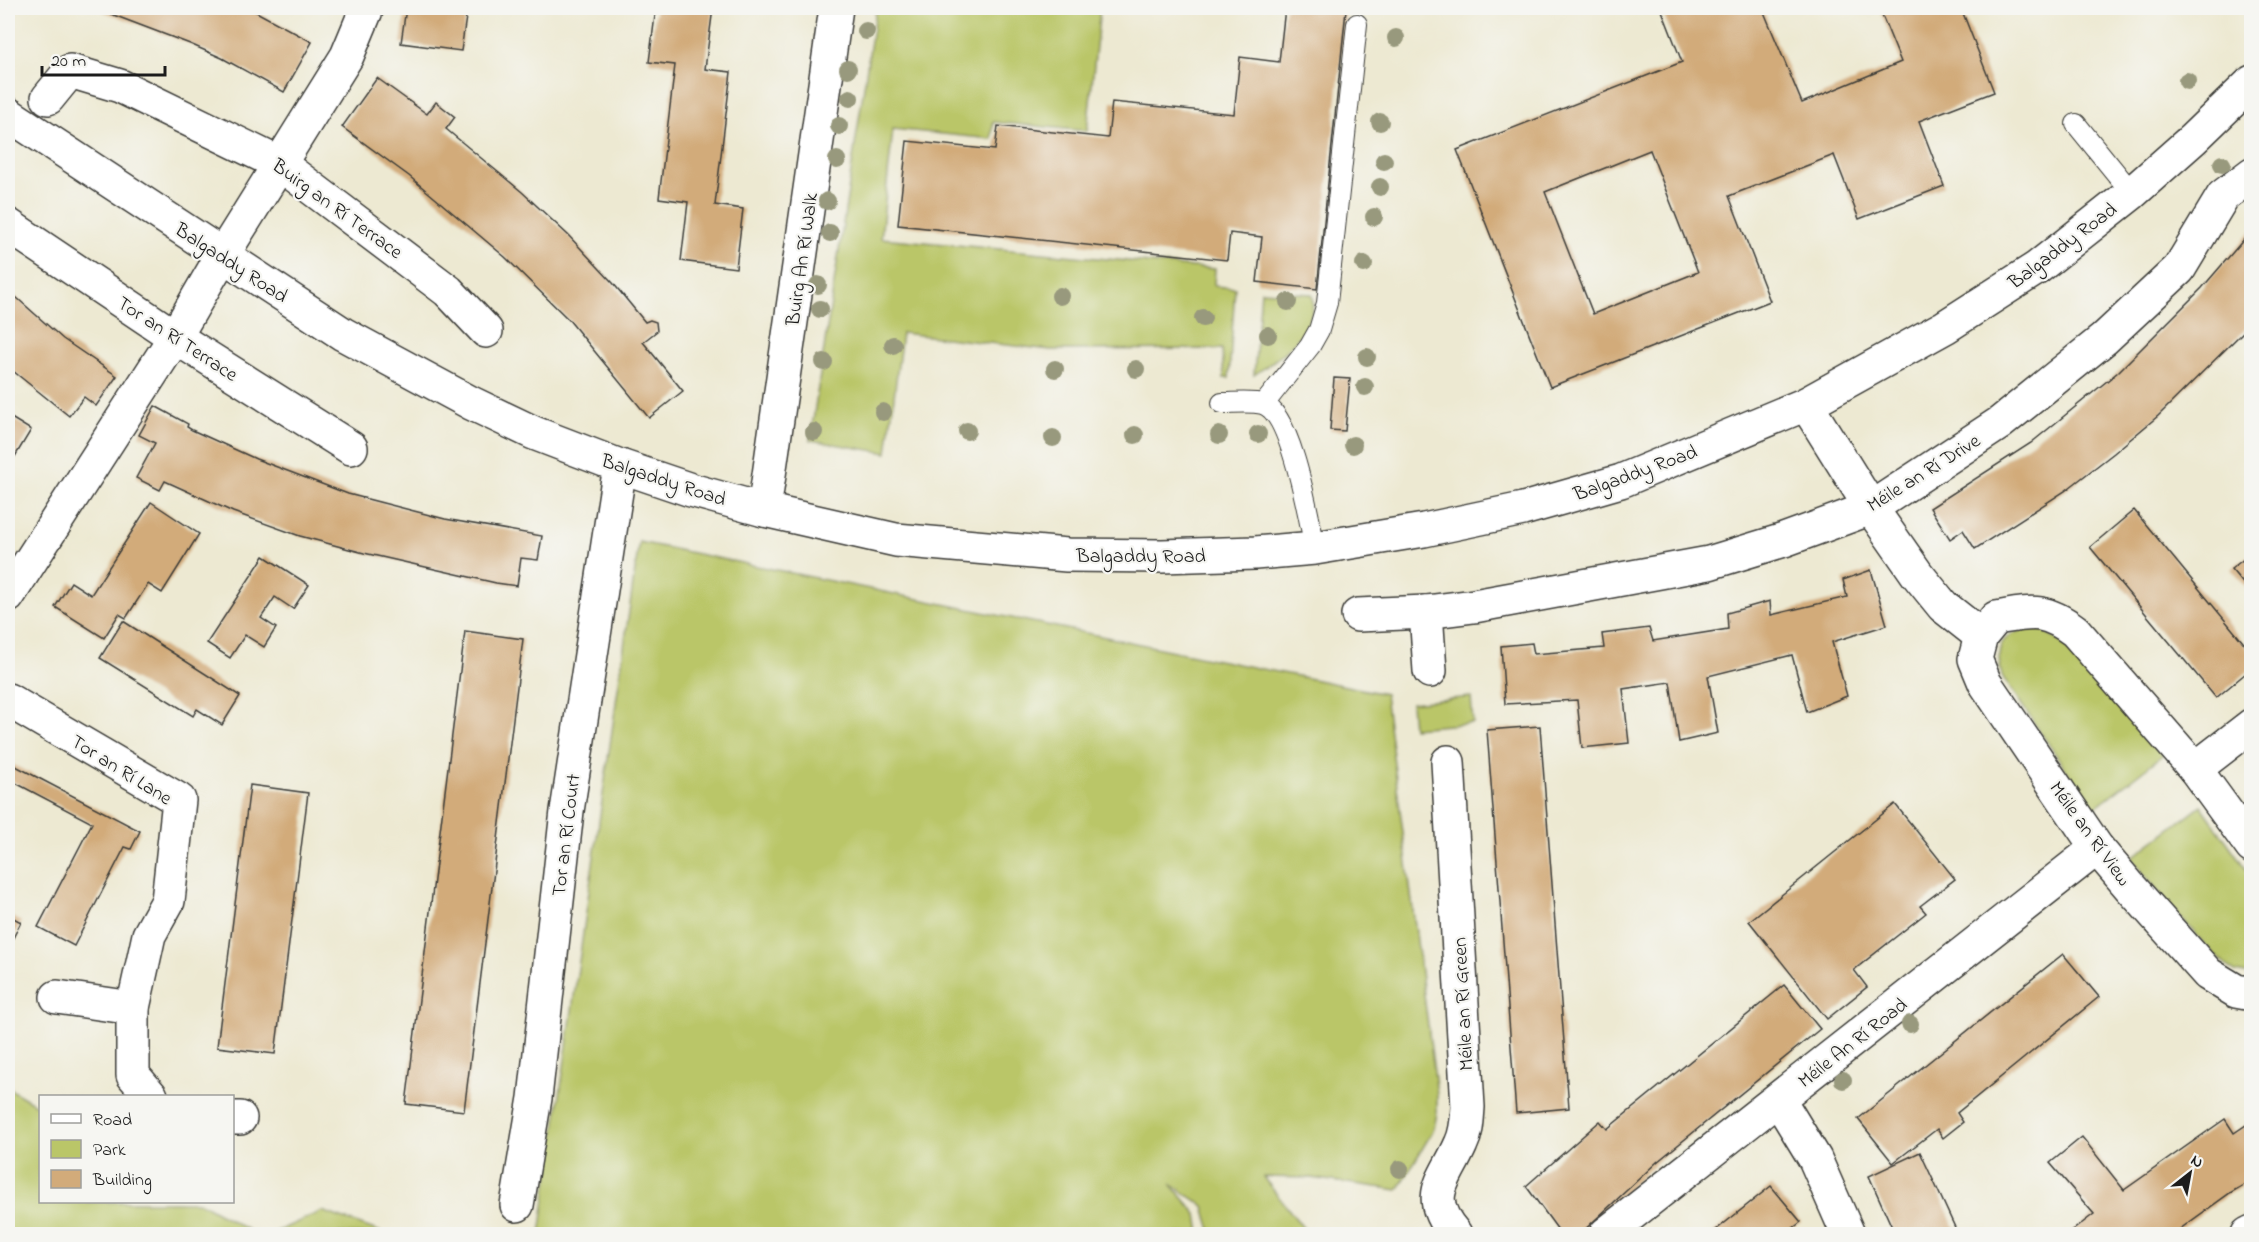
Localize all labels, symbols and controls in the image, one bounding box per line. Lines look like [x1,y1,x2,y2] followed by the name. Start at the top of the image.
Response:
[42,39,165,77] scale bar
[51,49,86,75] text: 20 m
[264,152,408,268] street label: Buirg an Rí Terrace
[780,191,828,329] street label: Buirg An Rí Walk
[2002,196,2125,299] street label: Balgaddy Road
[167,216,293,312] street label: Balgaddy Road
[110,290,243,390] street label: Tor an Rí Terrace
[1862,428,1987,521] street label: Méile an Rí Drive
[1569,439,1702,511] street label: Balgaddy Road
[596,447,729,516] street label: Balgaddy Road
[1075,543,1206,573] street label: Balgaddy Road
[64,728,177,814] street label: Tor an Rí Lane
[546,772,589,898] street label: Tor an Rí Court
[2041,776,2137,893] street label: Méile an Rí View
[1447,936,1482,1071] street label: Méile an Rí Green
[1792,992,1915,1096] street label: Méile An Rí Road
[39,1095,234,1203] legend
[93,1108,132,1134] text: Road
[93,1138,126,1164] text: Park
[2160,1143,2220,1203] north arrow
[2186,1149,2208,1175] text: N
[92,1168,152,1195] text: Building

